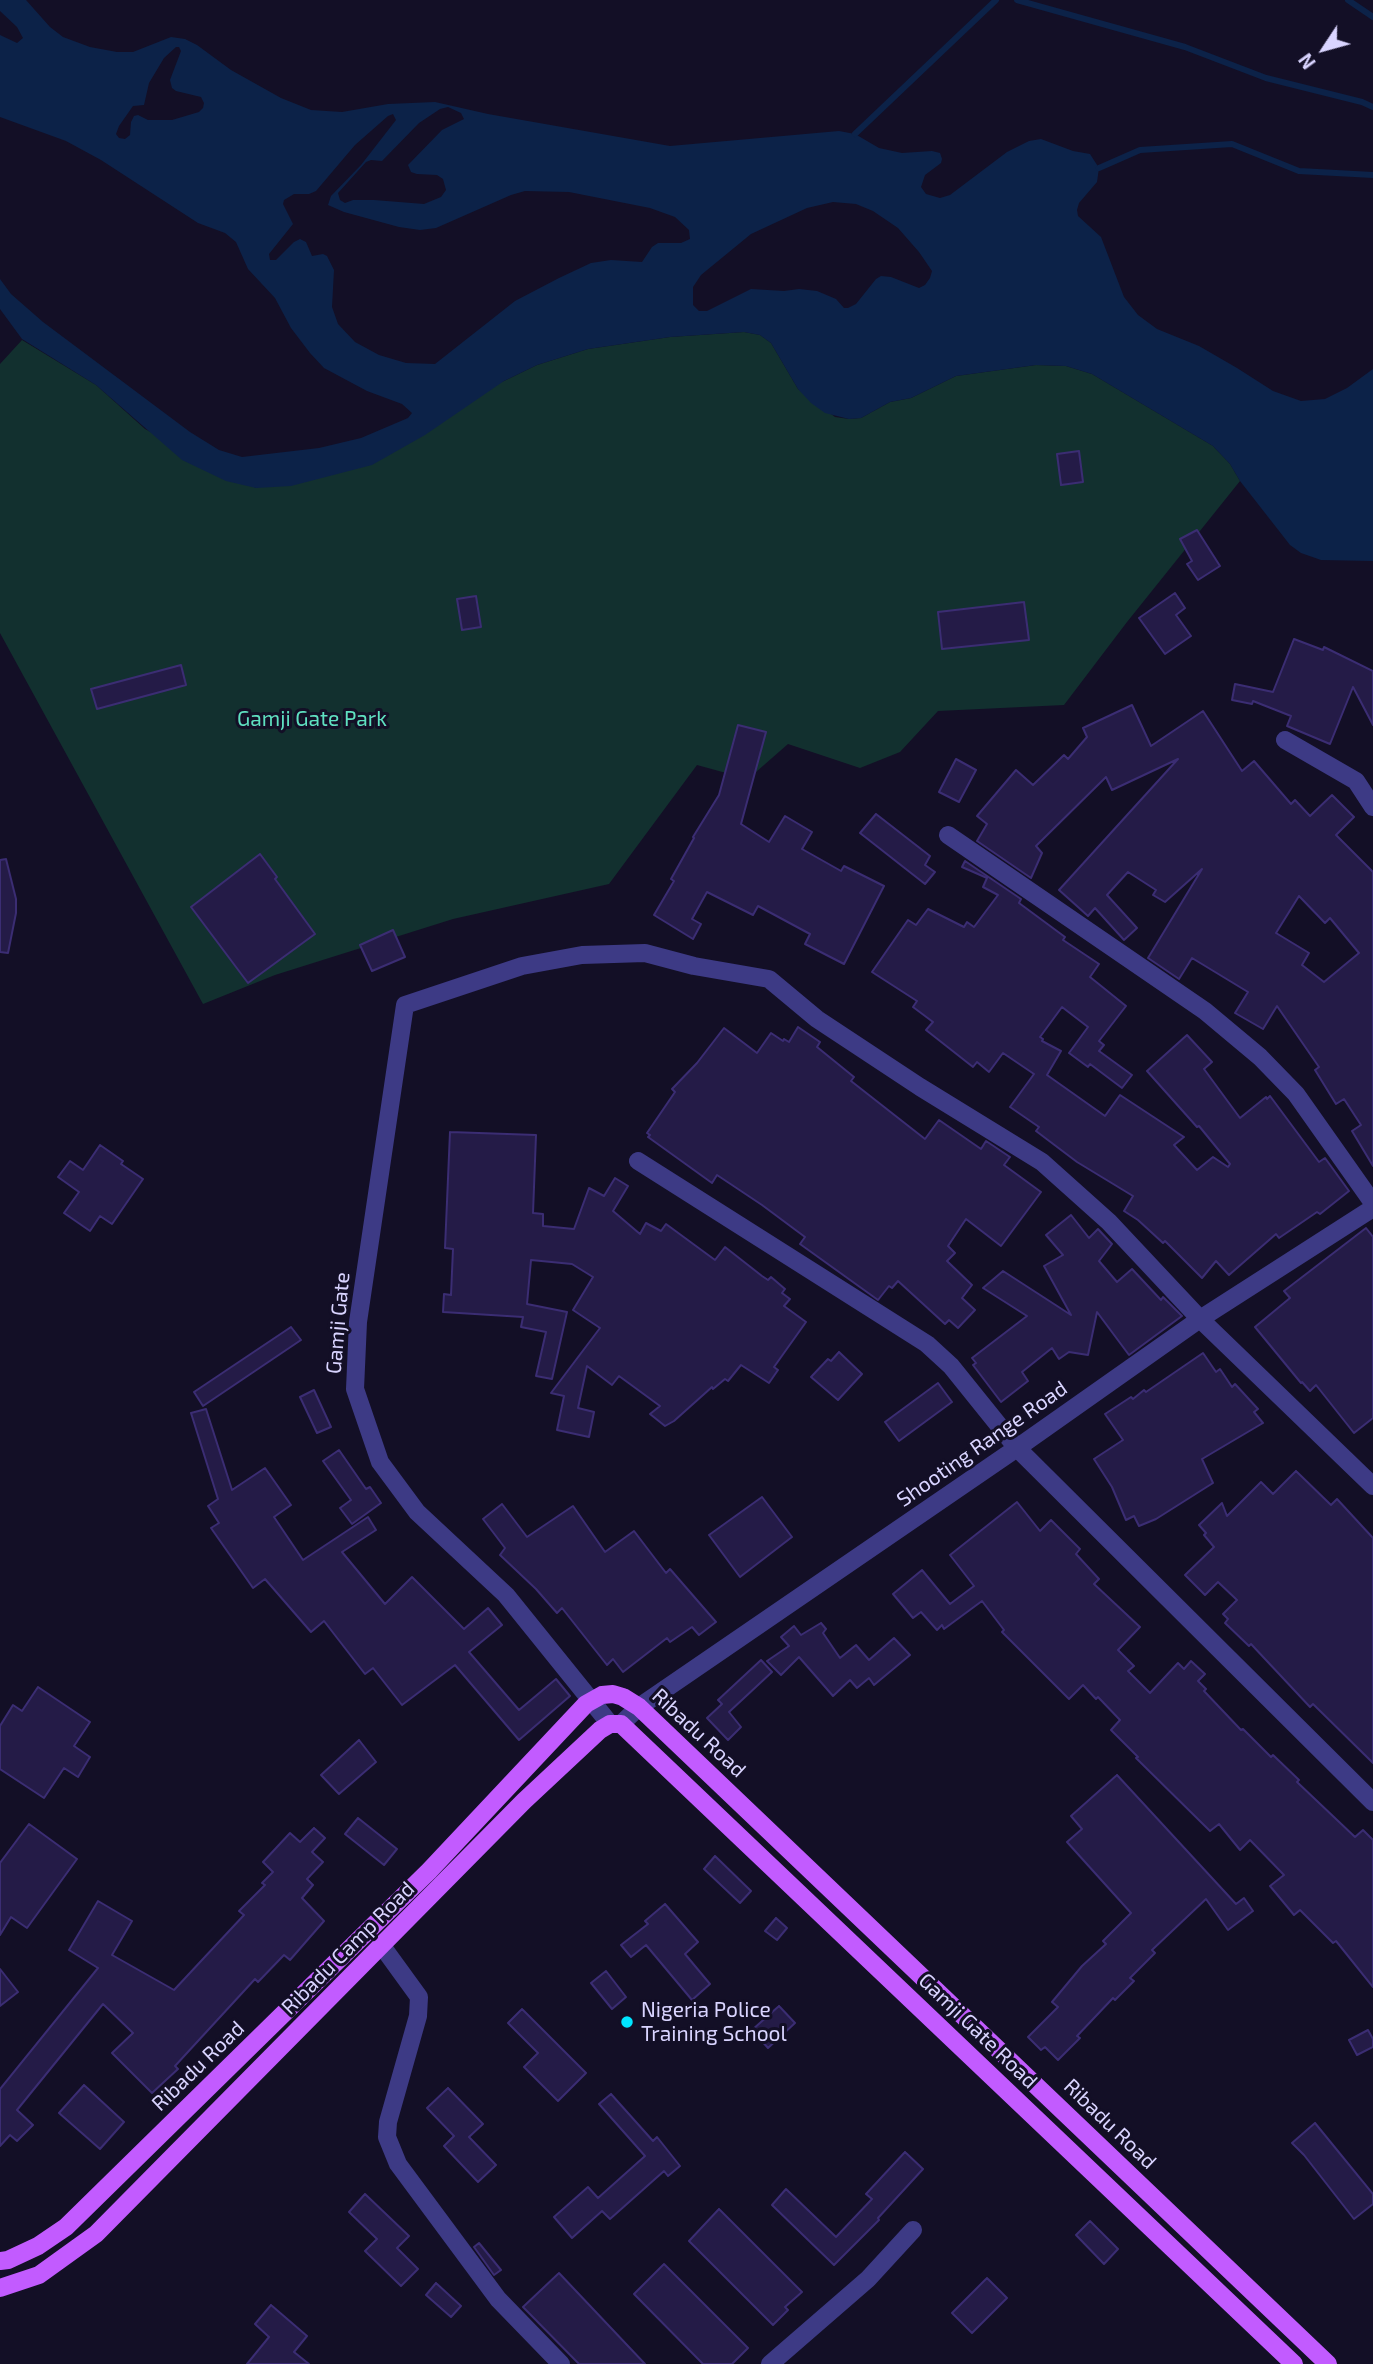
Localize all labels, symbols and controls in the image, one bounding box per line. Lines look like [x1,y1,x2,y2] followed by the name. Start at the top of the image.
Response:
[1289,14,1359,84] north arrow
[1293,49,1320,74] text: N
[237,706,387,732] park label: Gamji Gate Park
[321,1271,355,1375] street label: Gamji Gate
[892,1376,1072,1512] street label: Shooting Range Road
[647,1683,751,1783] street label: Ribadu Road
[276,1876,420,2020] street label: Ribadu Camp Road
[913,1968,1043,2094] street label: Gamji Gate Road
[641,1997,787,2047] place label: Nigeria Police Training School
[619,2014,635,2030] marker: Nigeria Police Training School
[147,2016,249,2116] street label: Ribadu Road
[1059,2074,1161,2174] street label: Ribadu Road

